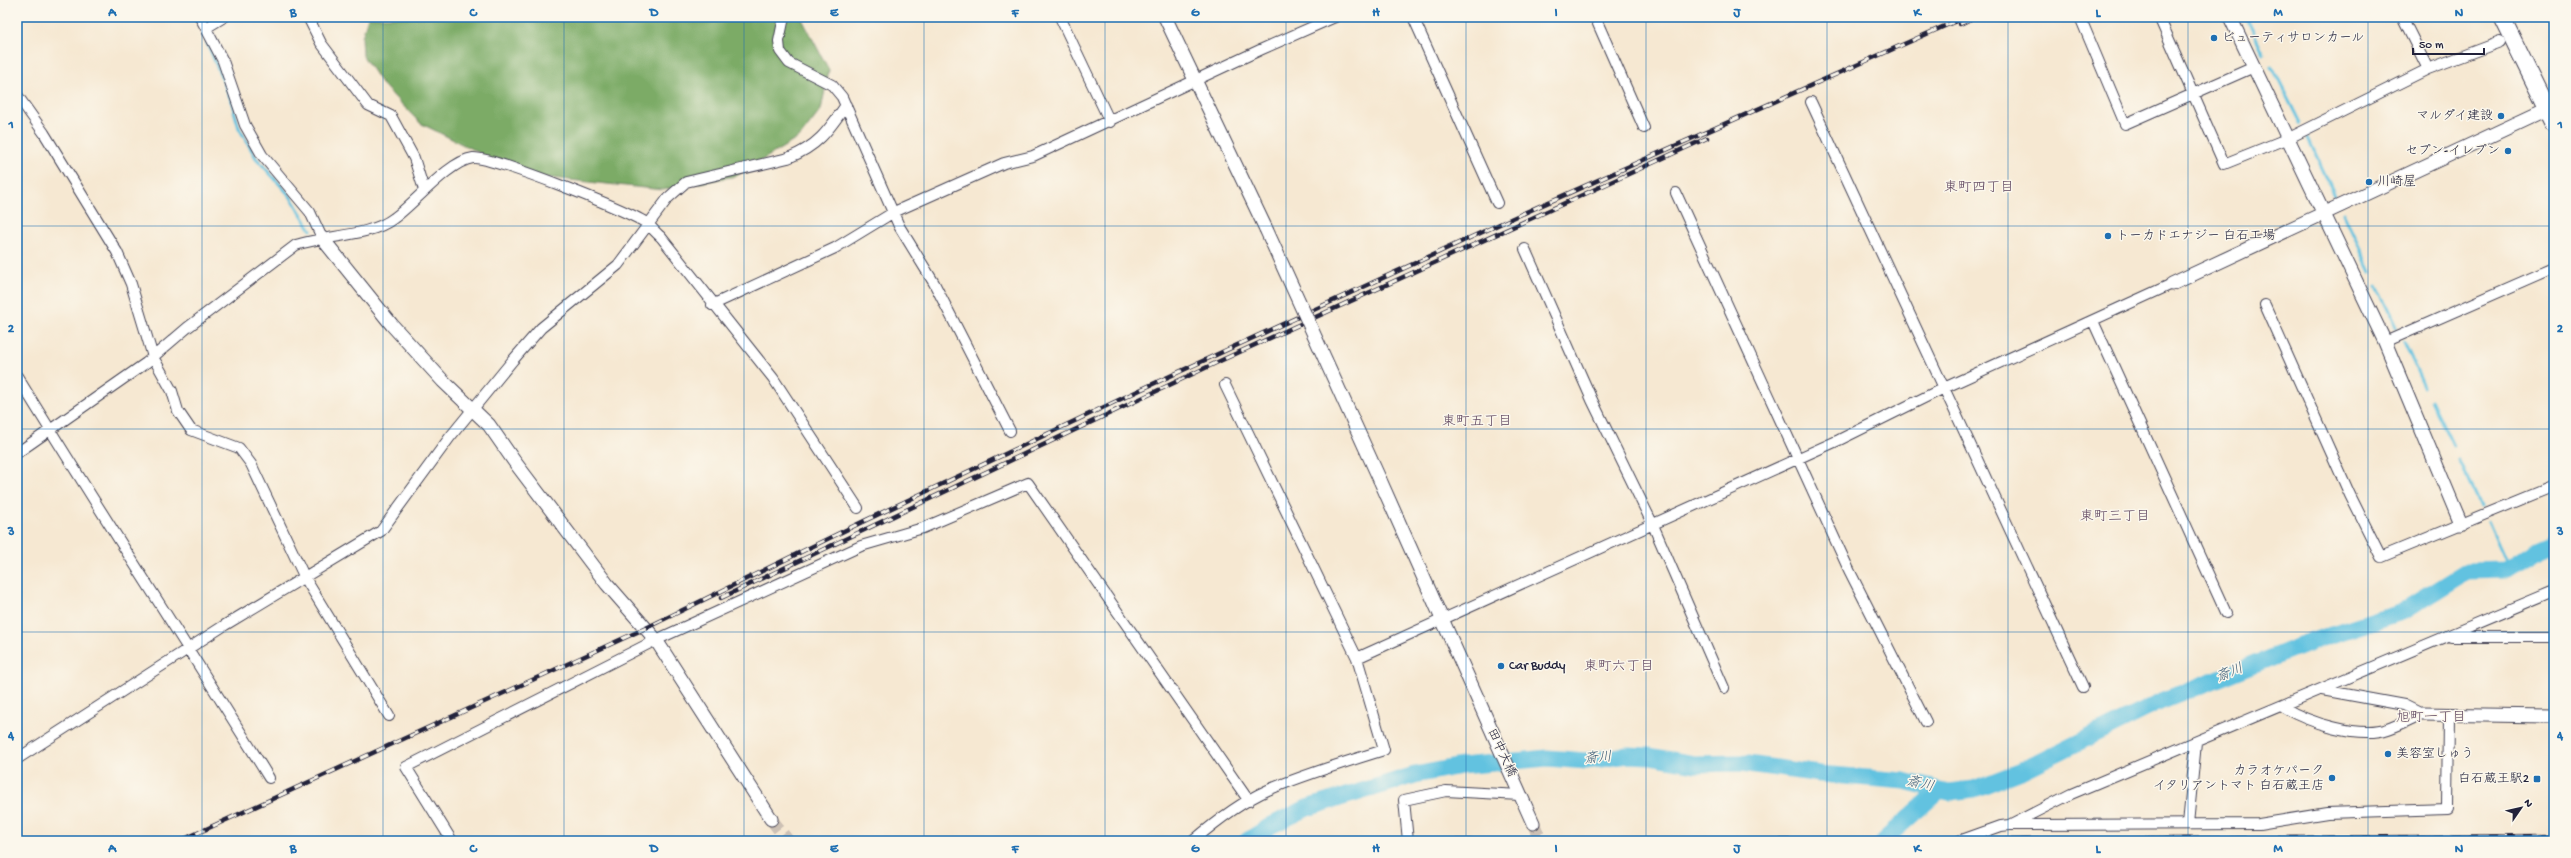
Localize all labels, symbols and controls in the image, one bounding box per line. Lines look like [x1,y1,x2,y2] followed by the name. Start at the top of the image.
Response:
[107,6,117,21] text: A
[289,6,298,21] text: B
[468,6,478,21] text: C
[649,6,659,21] text: D
[830,6,839,21] text: E
[1011,6,1020,21] text: F
[1191,6,1200,21] text: G
[1372,6,1380,21] text: H
[1554,6,1558,21] text: I
[1733,6,1742,21] text: J
[1912,6,1922,21] text: K
[2096,6,2102,21] text: L
[2273,6,2283,21] text: M
[2455,6,2464,21] text: N
[2413,30,2484,56] scale bar
[2222,31,2364,46] place label: ビューティサロンカール
[2209,33,2219,43] marker: ビューティサロンカール
[2419,39,2444,53] text: 50 m
[2416,109,2493,124] place label: マルダイ建設
[2496,111,2506,121] marker: マルダイ建設
[7,118,14,133] text: 1
[2556,118,2563,133] text: 1
[2405,144,2500,159] place label: セブン-イレブン
[2503,146,2513,156] marker: セブン-イレブン
[2377,174,2416,190] place label: 川崎屋
[2364,177,2374,187] marker: 川崎屋
[1944,180,2014,197] district label: 東町四丁目
[2116,228,2275,244] place label: トーカドエナジー 白石工場
[2103,231,2113,241] marker: トーカドエナジー 白石工場
[8,322,15,337] text: 2
[2557,322,2564,337] text: 2
[1442,414,1512,431] district label: 東町五丁目
[2080,509,2150,526] district label: 東町三丁目
[7,525,15,540] text: 3
[2556,525,2564,540] text: 3
[1509,659,1566,674] place label: Car Buddy
[1584,659,1654,676] district label: 東町六丁目
[2213,660,2246,687] water label: 斎川
[1496,661,1506,671] marker: Car Buddy
[2396,710,2466,727] district label: 旭町一丁目
[1483,726,1520,780] street label: 田中大橋
[7,729,15,744] text: 4
[2556,729,2564,744] text: 4
[2396,747,2474,762] place label: 美容室しゅう
[1583,748,1613,769] water label: 斎川
[2383,749,2393,759] marker: 美容室しゅう
[2153,764,2324,794] place label: カラオケパーク イタリアントマト 白石蔵王店
[2458,772,2530,787] place label: 白石蔵王駅2
[1904,773,1936,796] water label: 斎川
[2327,773,2337,783] marker: カラオケパーク イタリアントマト 白石蔵王店
[2532,774,2542,784] marker: 白石蔵王駅2
[2501,788,2541,828] north arrow
[2521,797,2535,810] text: N
[107,842,117,857] text: A
[289,842,298,857] text: B
[468,842,478,857] text: C
[649,842,659,857] text: D
[830,842,839,857] text: E
[1011,842,1020,857] text: F
[1191,842,1200,857] text: G
[1372,842,1380,857] text: H
[1554,842,1558,857] text: I
[1733,842,1742,857] text: J
[1912,842,1922,857] text: K
[2096,842,2102,857] text: L
[2273,842,2283,857] text: M
[2455,842,2464,857] text: N

